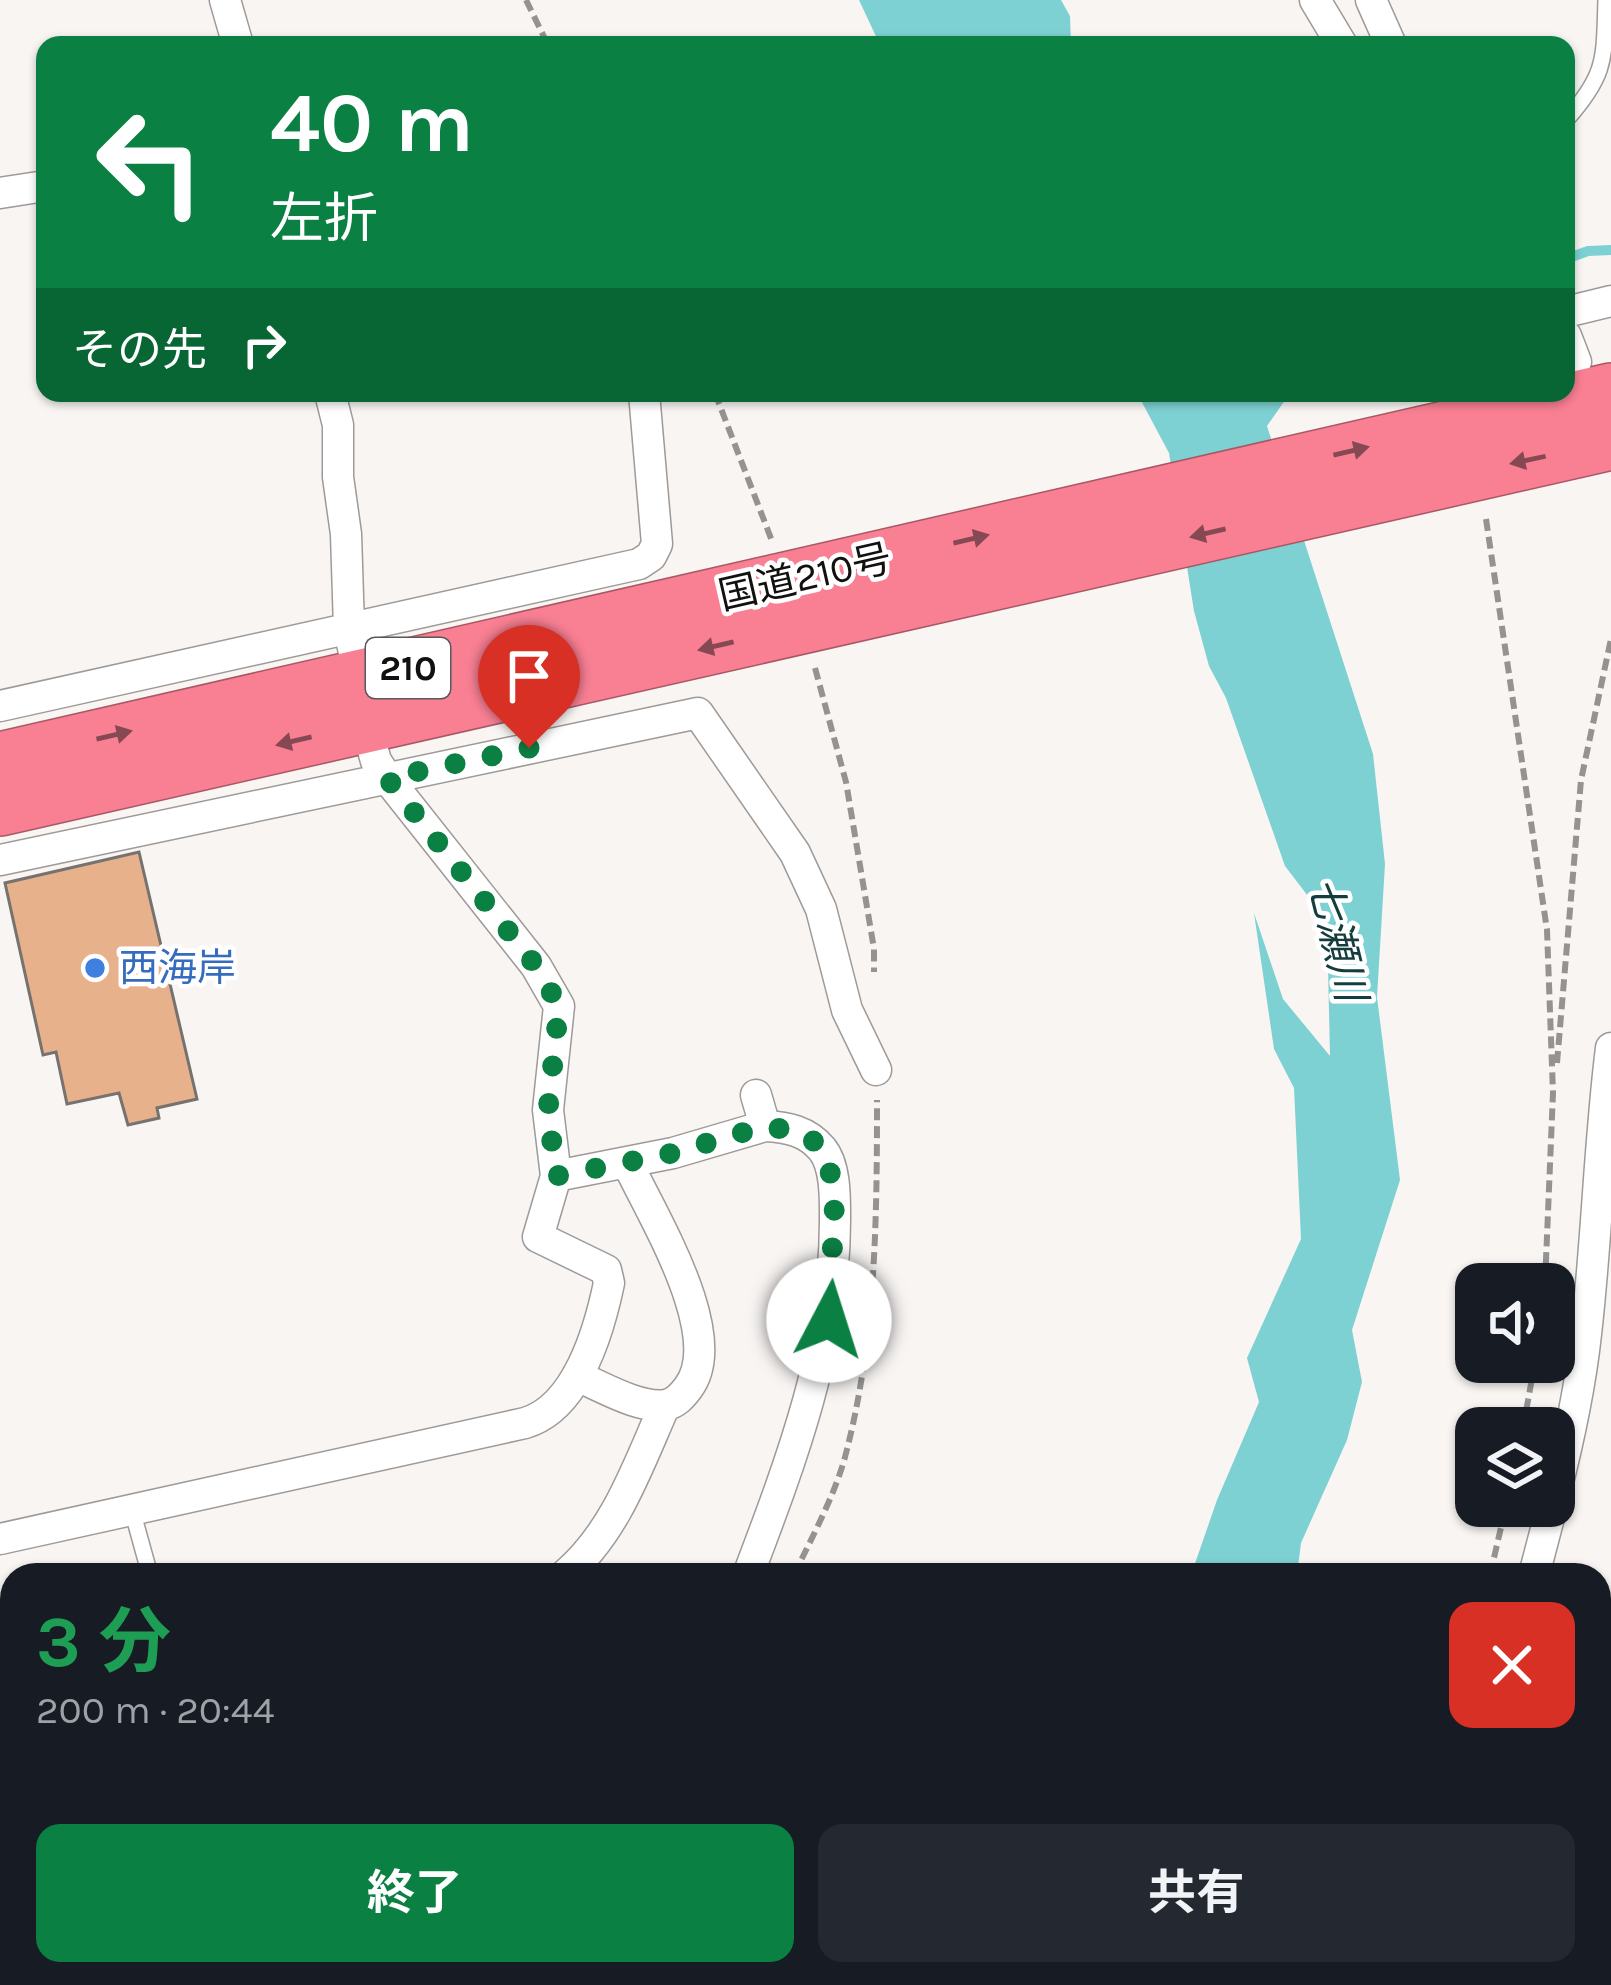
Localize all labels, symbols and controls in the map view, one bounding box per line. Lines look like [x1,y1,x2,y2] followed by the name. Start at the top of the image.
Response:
[270,74,474,172] text: 40 m
[72,84,228,240] icon: left
[270,187,378,251] text: 左折
[231,312,297,378] icon: right
[72,324,207,376] text: その先
[1332,441,1369,460] one-way arrow
[1508,451,1546,470] one-way arrow
[1189,524,1226,543] one-way arrow
[952,528,990,547] one-way arrow
[714,535,896,619] street label: 国道210号
[478,625,580,748] pin
[697,637,734,656] one-way arrow
[366,638,450,698] road number: 210
[496,643,562,709] icon: arrive
[96,724,133,743] one-way arrow
[275,732,313,751] one-way arrow
[1297,872,1377,1010] water label: 七瀬川
[119,945,236,991] place label: 西海岸
[82,955,108,981] marker: 西海岸
[766,1257,892,1383] position arrow
[1455,1263,1575,1527] map controls
[1455,1263,1575,1383] button: sound
[1455,1407,1575,1527] button: layers
[36,1600,171,1684] text: 3 分
[1449,1602,1575,1728] button: close
[36,1687,274,1733] text: 200 m · 20:44
[36,1824,794,1962] button: 終了
[818,1824,1575,1962] button: 共有

